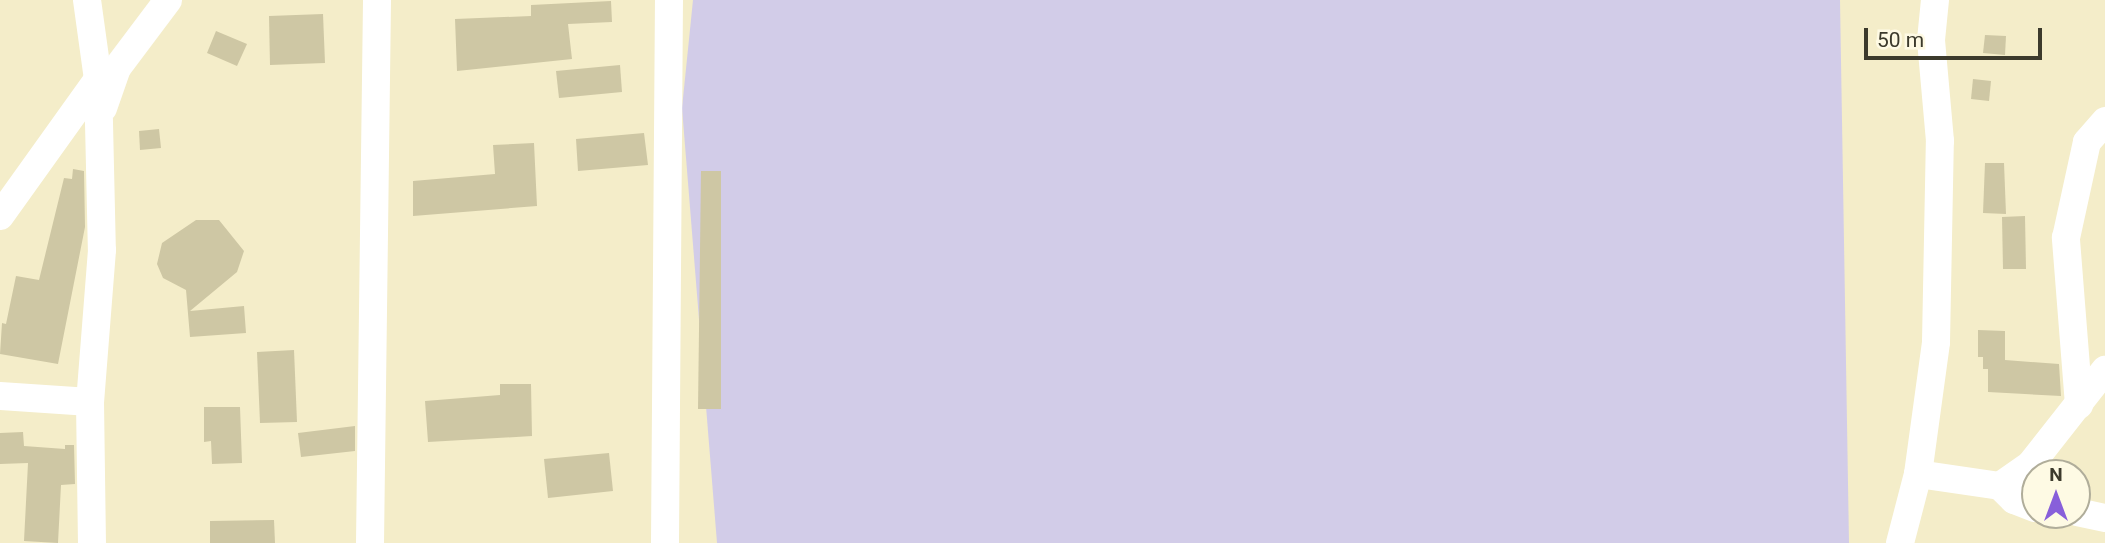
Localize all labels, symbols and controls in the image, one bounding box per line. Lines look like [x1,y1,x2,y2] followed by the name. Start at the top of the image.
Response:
[1867,14,2046,58] scale bar
[1877,28,1924,52] text: 50 m
[2021,459,2091,529] north arrow
[2049,463,2063,486] text: N

